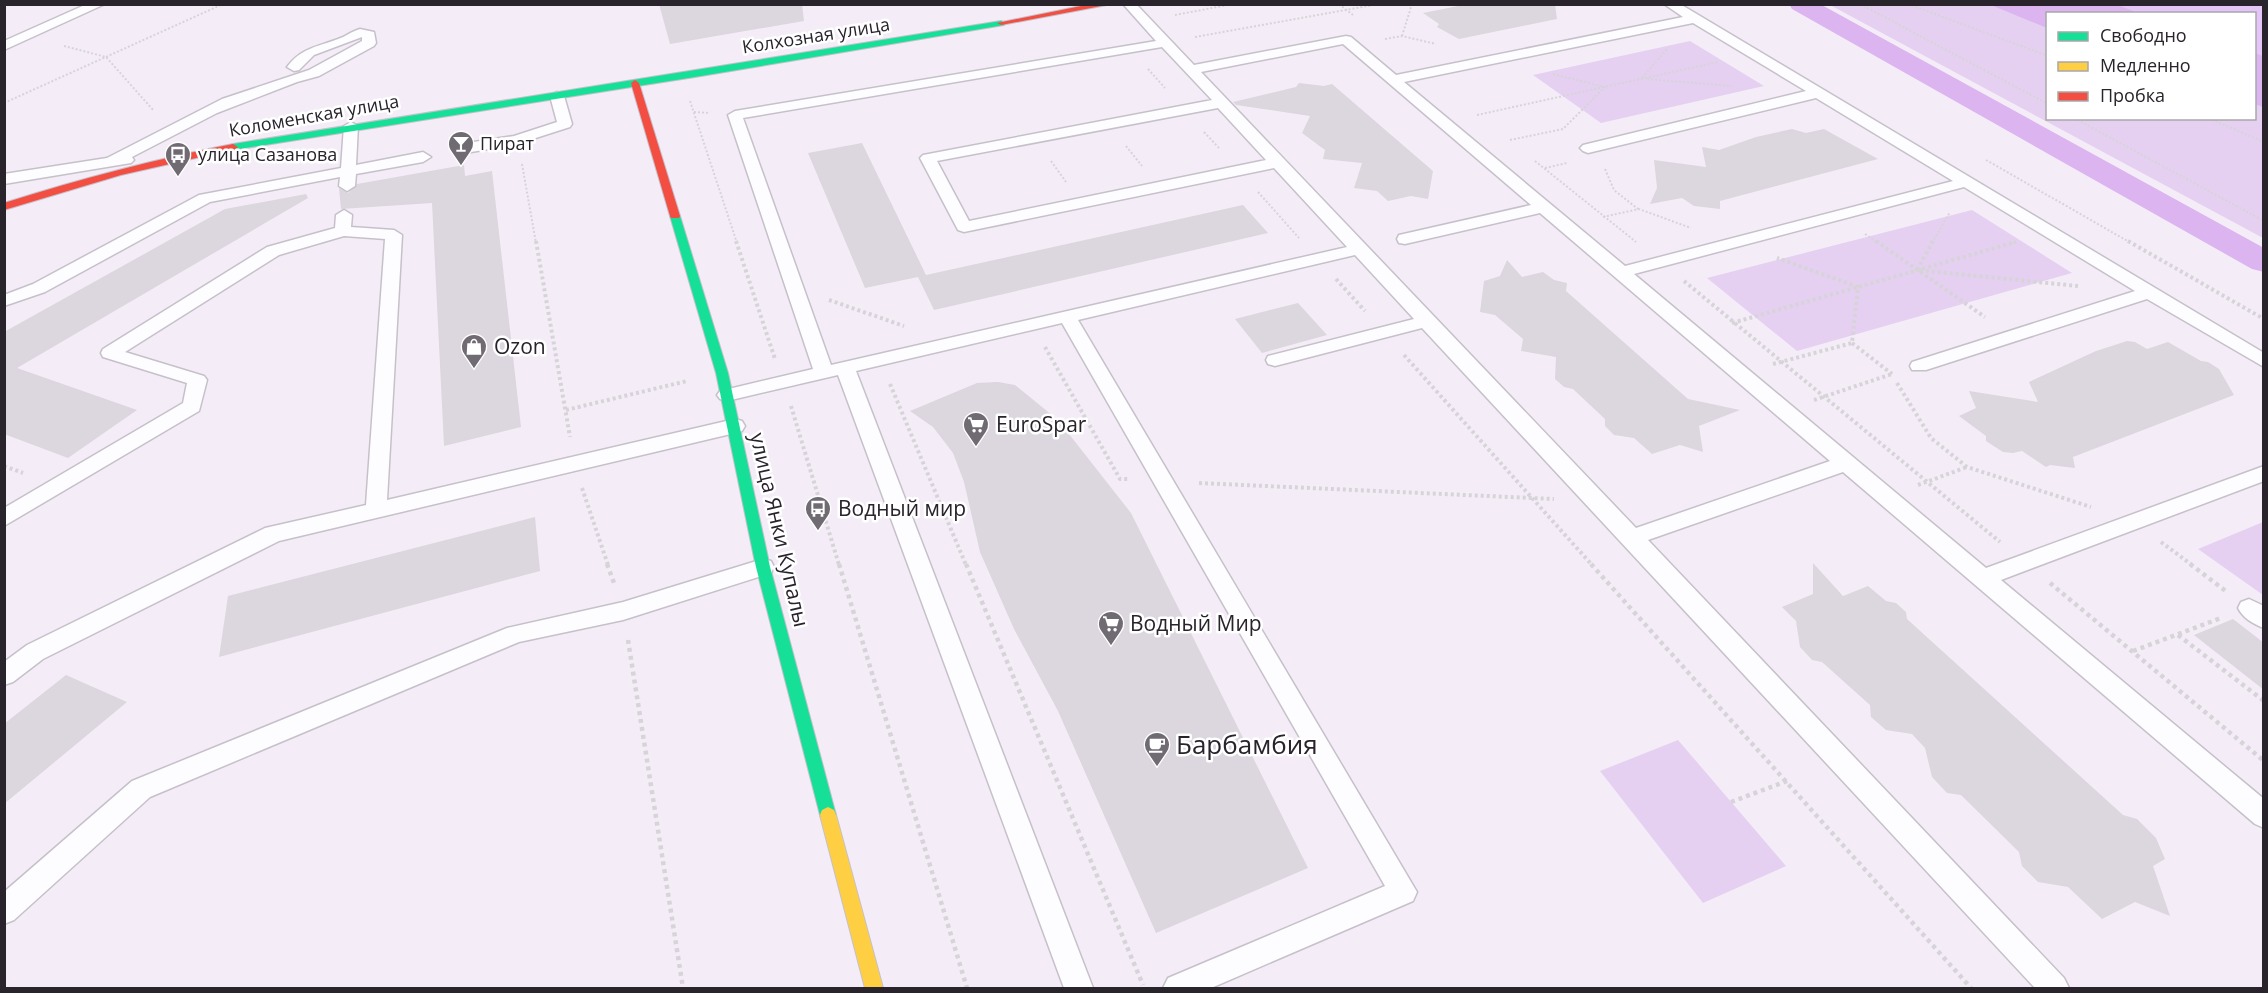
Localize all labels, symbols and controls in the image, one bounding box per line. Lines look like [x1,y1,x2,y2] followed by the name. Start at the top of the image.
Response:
[740,11,891,59] street label: Колхозная улица
[2046,12,2256,120] legend
[2100,23,2187,47] text: Свободно
[2100,53,2191,77] text: Медленно
[2100,83,2165,107] text: Пробка
[227,88,401,142] street label: Коломенская улица
[446,129,476,167] bar icon: Пират
[480,131,535,155] place label: Пират
[163,140,193,178] bus stop icon: улица Сазанова
[198,142,337,166] place label: улица Сазанова
[459,332,489,370] shop icon: Ozon
[494,332,546,360] place label: Ozon
[961,410,991,448] supermarket icon: EuroSpar
[996,410,1087,438] place label: EuroSpar
[744,430,816,630] street label: улица Янки Купалы
[803,494,833,532] bus stop icon: Водный мир
[838,494,966,522] place label: Водный мир
[1096,609,1126,647] supermarket icon: Водный Мир
[1130,609,1262,637] place label: Водный Мир
[1176,726,1318,762] place label: Барбамбия
[1142,730,1172,768] cafe icon: Барбамбия

